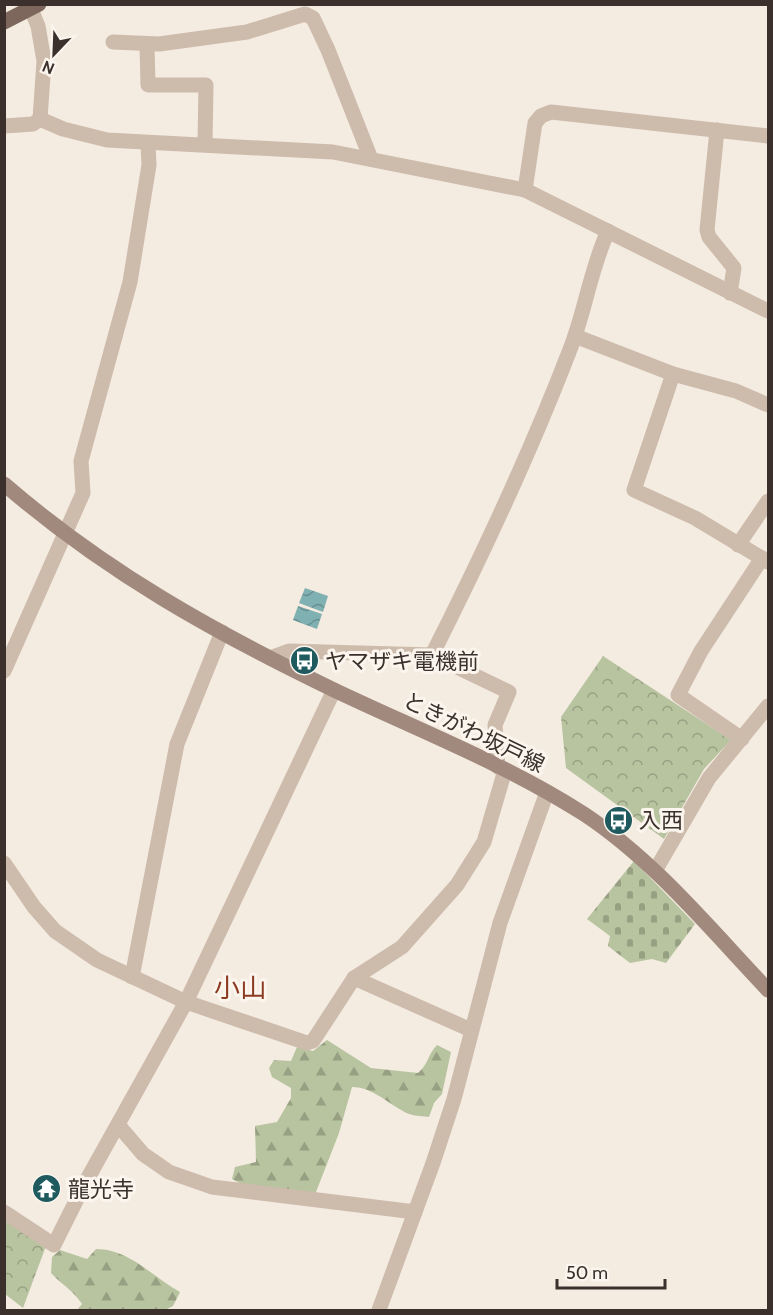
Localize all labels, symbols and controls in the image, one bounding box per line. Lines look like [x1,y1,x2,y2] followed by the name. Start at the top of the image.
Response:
[24,24,84,84] north arrow
[39,56,57,78] text: N
[288,645,320,677] bus stop icon: ヤマザキ電機前
[325,648,479,675] place label: ヤマザキ電機前
[399,687,549,778] street label: ときがわ坂戸線
[602,804,634,836] bus stop icon: 入西
[639,807,683,834] place label: 入西
[214,972,266,1004] district label: 小山
[31,1173,63,1205] temple icon: 龍光寺
[68,1176,134,1203] place label: 龍光寺
[557,1252,665,1290] scale bar
[566,1262,608,1284] text: 50 m

